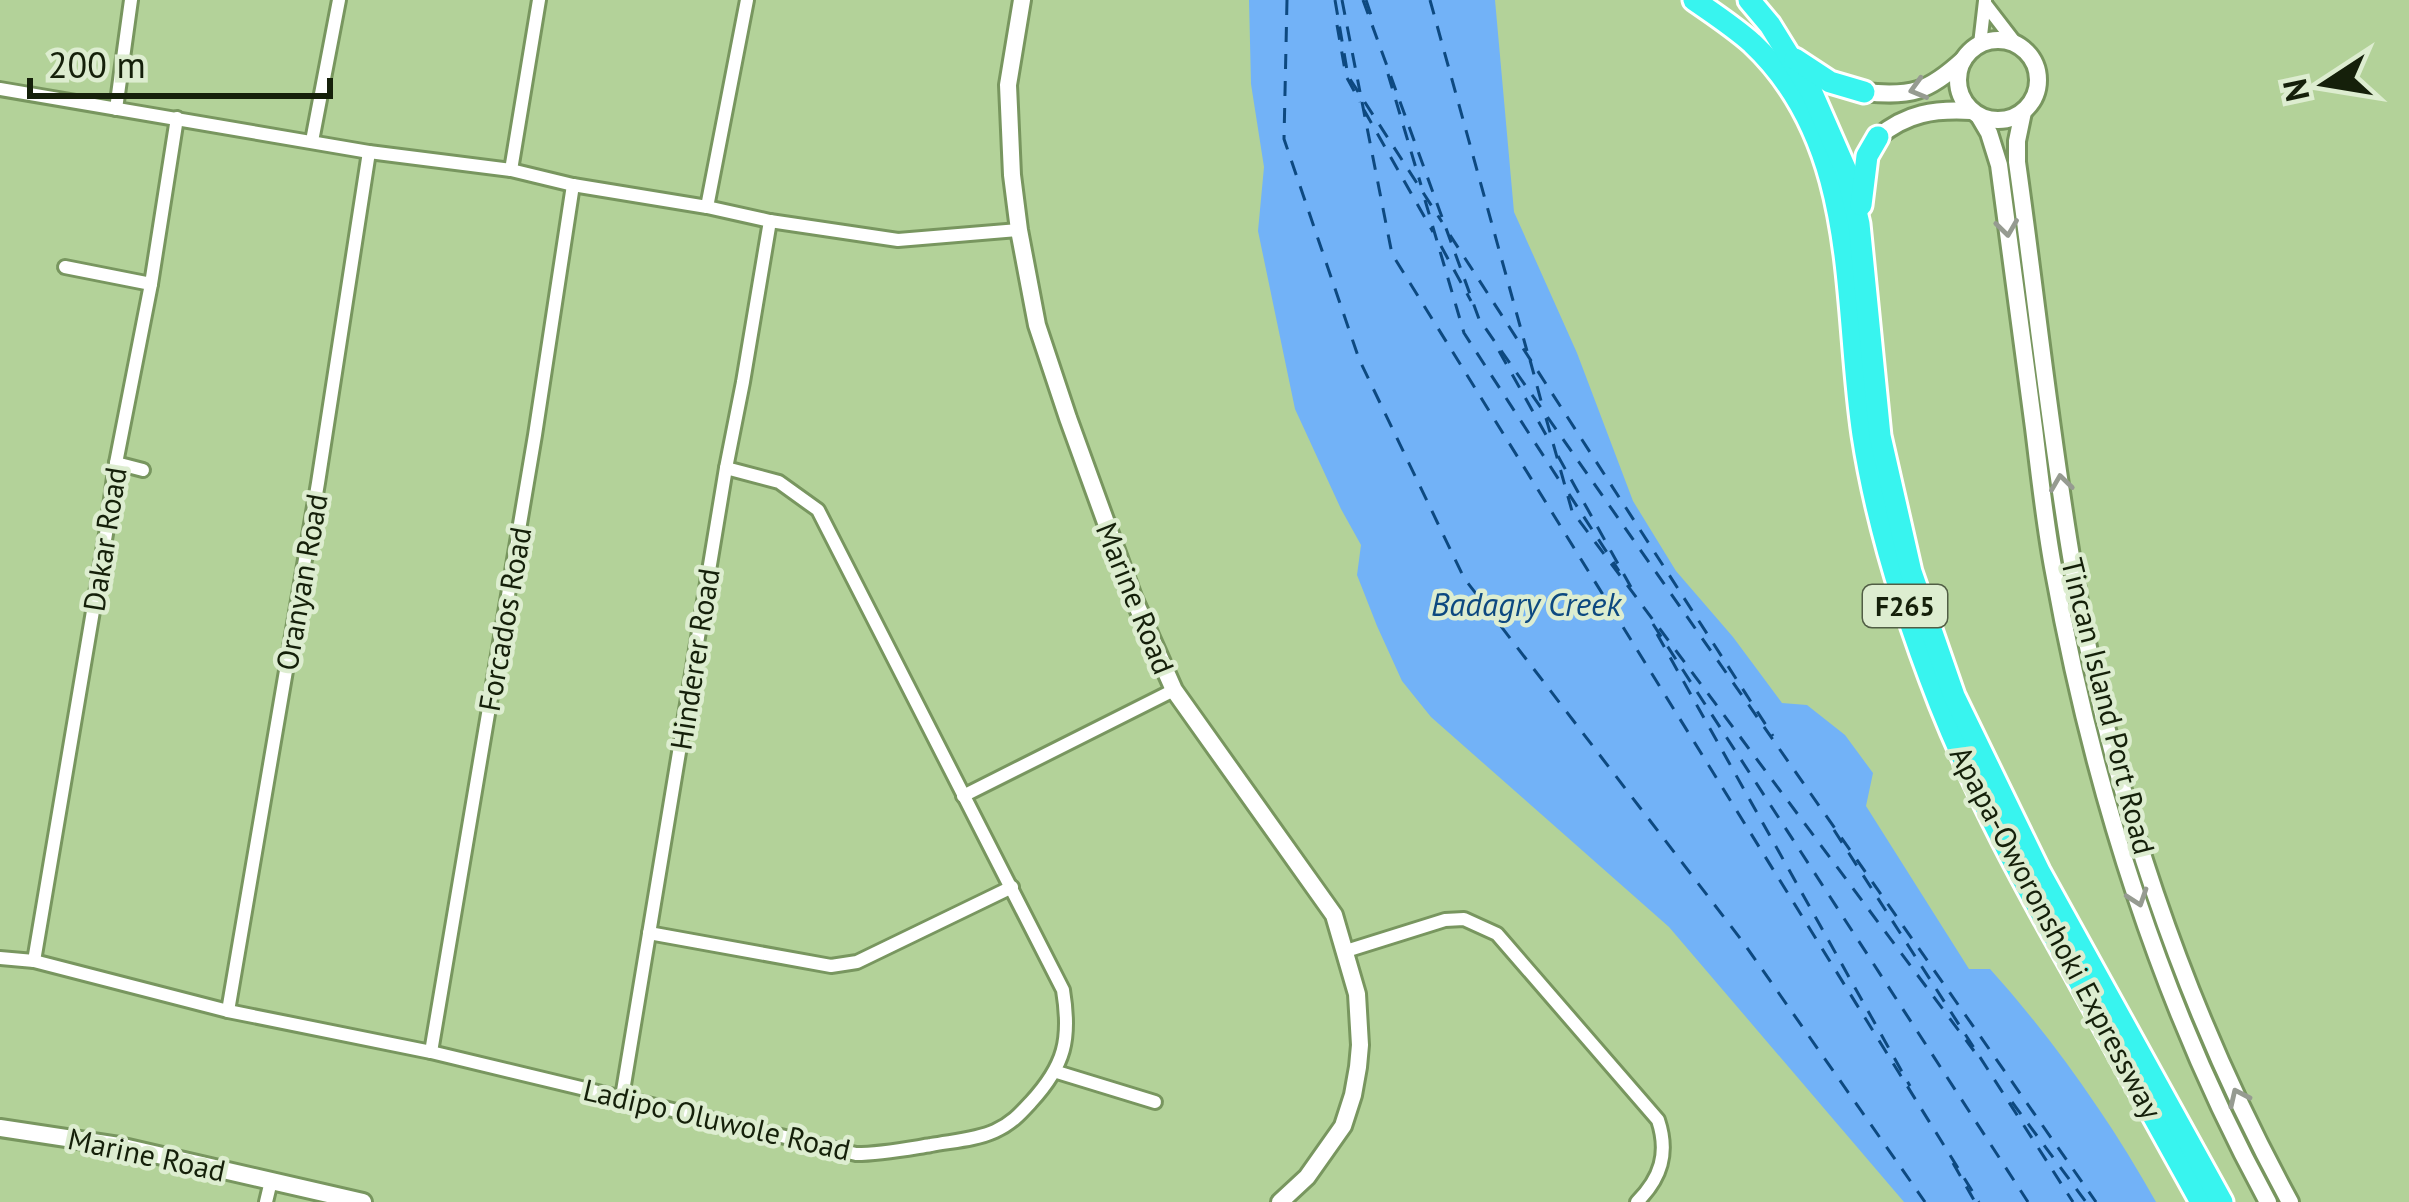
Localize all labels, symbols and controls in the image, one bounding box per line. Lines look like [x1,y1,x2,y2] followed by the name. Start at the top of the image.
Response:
[30,24,330,98] scale bar
[2265,24,2385,144] north arrow
[48,41,146,88] text: 200 m
[1908,75,1929,100] one-way arrow
[2272,75,2318,105] text: N
[1994,219,2020,238] one-way arrow
[73,464,135,614] street label: Dakar Road
[2049,473,2075,492] one-way arrow
[266,491,336,673] street label: Oranyan Road
[1088,517,1184,679] street label: Marine Road
[469,524,539,714] street label: Forcados Road
[2053,554,2165,858] street label: Tincan Island Port Road
[660,565,728,753] street label: Hinderer Road
[1431,582,1622,625] water label: Badagry Creek
[1863,585,1947,627] road number: F265
[1942,739,2172,1125] street label: Apapa-Oworonshoki Expressway
[2124,886,2148,907] one-way arrow
[580,1069,854,1169] street label: Ladipo Oluwole Road
[2229,1088,2252,1109] one-way arrow
[65,1118,229,1190] street label: Marine Road

